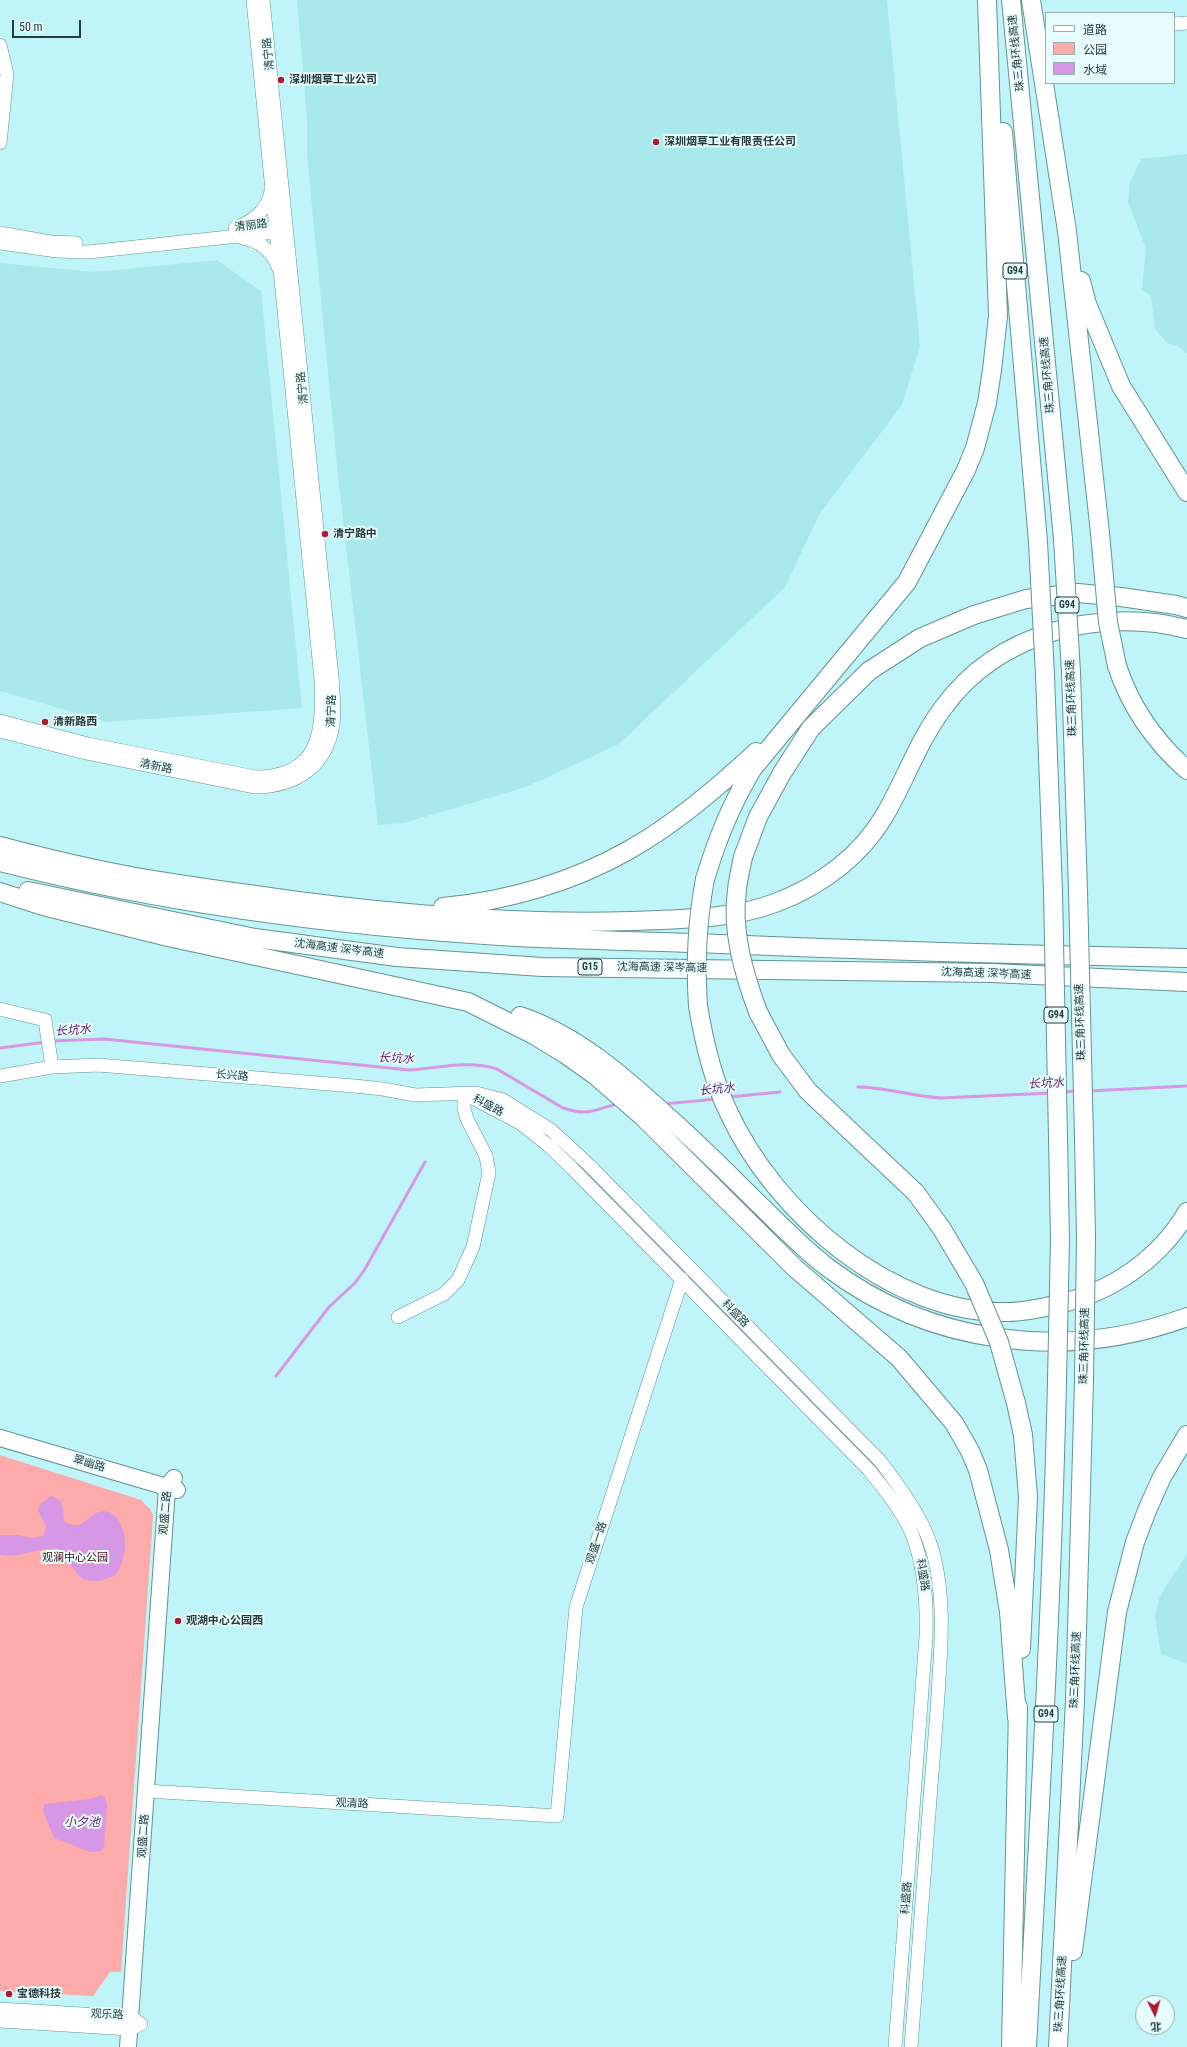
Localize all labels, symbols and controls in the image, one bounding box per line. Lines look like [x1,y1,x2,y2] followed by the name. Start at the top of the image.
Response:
[14,12,83,38] scale bar
[1045,12,1175,84] legend
[1006,14,1028,92] street label: 珠三角环线高速
[19,20,43,34] text: 50 m
[1083,23,1107,37] text: 道路
[261,37,277,71] street label: 清宁路
[1083,43,1107,57] text: 公园
[1083,63,1107,77] text: 水域
[289,73,377,87] place label: 深圳烟草工业公司
[276,75,286,85] marker: 深圳烟草工业公司
[664,135,796,149] place label: 深圳烟草工业有限责任公司
[651,137,661,147] marker: 深圳烟草工业有限责任公司
[234,217,268,235] street label: 清丽路
[1003,263,1027,279] road number: G94
[1038,336,1058,414] street label: 珠三角环线高速
[295,371,311,405] street label: 清宁路
[333,527,377,541] place label: 清宁路中
[320,529,330,539] marker: 清宁路中
[1055,597,1079,613] road number: G94
[1064,659,1080,737] street label: 珠三角环线高速
[325,694,339,728] street label: 清宁路
[53,715,97,729] place label: 清新路西
[40,717,50,727] marker: 清新路西
[139,757,173,777] street label: 清新路
[293,937,385,961] street label: 沈海高速 深岑高速
[578,959,602,975] road number: G15
[617,961,707,975] street label: 沈海高速 深岑高速
[941,966,1031,982] street label: 沈海高速 深岑高速
[1073,983,1089,1061] street label: 珠三角环线高速
[1044,1007,1068,1023] road number: G94
[55,1023,91,1039] water label: 长坑水
[378,1051,414,1067] water label: 长坑水
[215,1068,249,1084] street label: 长兴路
[1028,1076,1064,1092] water label: 长坑水
[698,1081,736,1099] water label: 长坑水
[470,1092,506,1120] street label: 科盛路
[719,1298,751,1330] street label: 科盛路
[1078,1307,1092,1385] street label: 珠三角环线高速
[71,1453,107,1475] street label: 翠幽路
[158,1491,174,1535] street label: 观盛二路
[584,1520,610,1566] street label: 观盛一路
[42,1551,108,1565] park label: 观澜中心公园
[913,1558,931,1592] street label: 科盛路
[186,1614,263,1628] place label: 观湖中心公园西
[173,1616,183,1626] marker: 观湖中心公园西
[1068,1631,1084,1709] street label: 珠三角环线高速
[1034,1706,1058,1722] road number: G94
[335,1797,369,1811] street label: 观清路
[136,1814,152,1858] street label: 观盛二路
[64,1816,100,1830] water label: 小夕池
[899,1881,915,1915] street label: 科盛路
[1052,1955,1070,2033] street label: 珠三角环线高速
[17,1987,61,2001] place label: 宝德科技
[4,1989,14,1999] marker: 宝德科技
[1135,1995,1175,2035] north arrow
[90,2008,124,2022] street label: 观乐路
[1150,2020,1162,2033] text: 北

